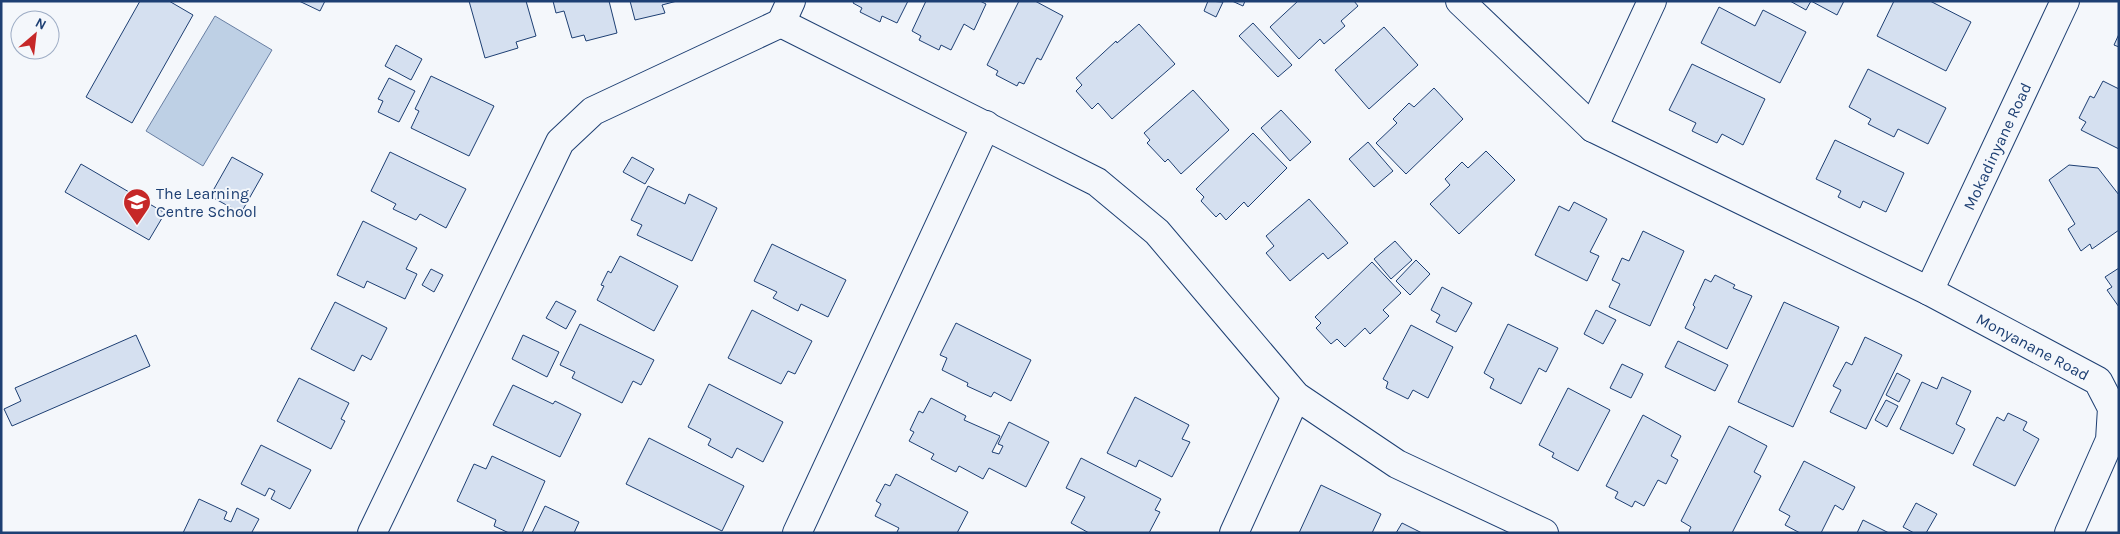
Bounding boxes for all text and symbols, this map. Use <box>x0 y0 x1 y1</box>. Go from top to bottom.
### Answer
north arrow <box>10 10 60 60</box>
text: N <box>32 14 49 34</box>
street label: Mokadinyane Road <box>1959 79 2035 213</box>
place label: The Learning Centre School <box>156 184 257 221</box>
school or university icon: The Learning Centre School <box>122 187 152 226</box>
street label: Monyanane Road <box>1973 309 2092 385</box>

